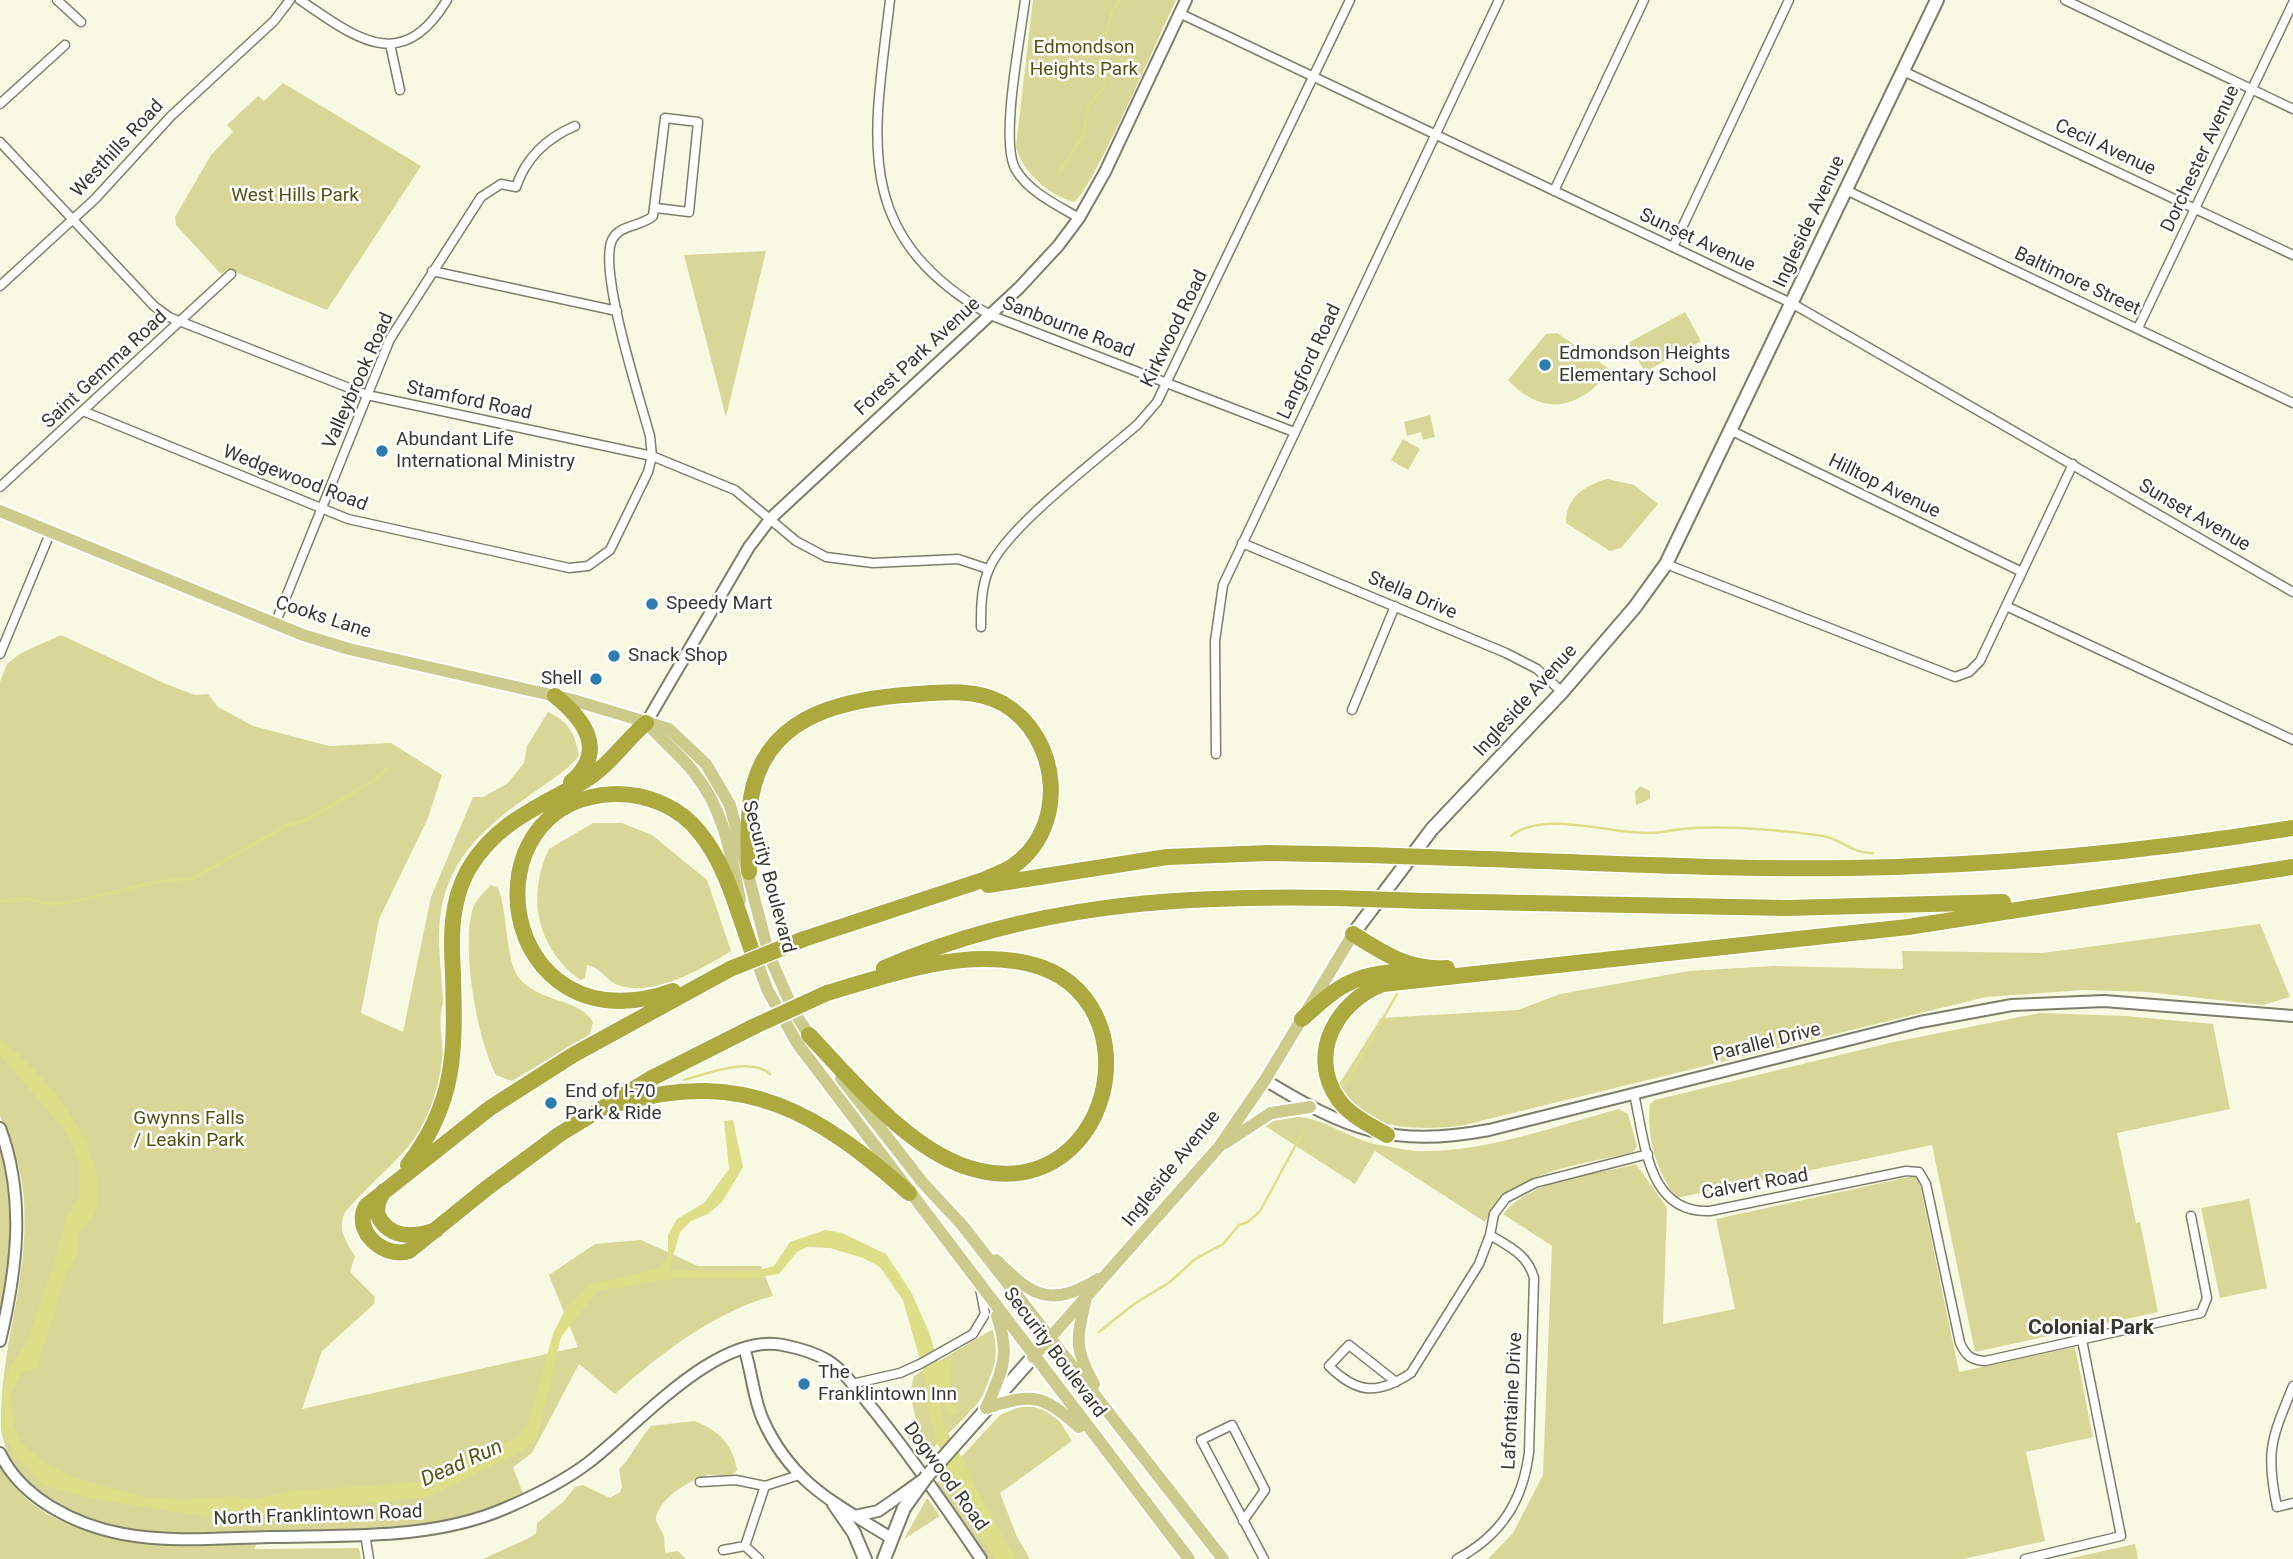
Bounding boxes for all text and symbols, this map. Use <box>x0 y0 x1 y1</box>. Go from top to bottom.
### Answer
park label: Edmondson Heights Park <box>1030 37 1138 81</box>
street label: Dorchester Avenue <box>2157 82 2245 236</box>
street label: Westhills Road <box>67 95 169 203</box>
street label: Cecil Avenue <box>2051 115 2159 181</box>
street label: Ingleside Avenue <box>1769 152 1851 292</box>
park label: West Hills Park <box>231 185 359 207</box>
street label: Sunset Avenue <box>1635 204 1759 278</box>
street label: Baltimore Street <box>2010 243 2144 321</box>
street label: Kirkwood Road <box>1137 267 1213 391</box>
street label: Sanbourne Road <box>999 292 1137 364</box>
street label: Forest Park Avenue <box>850 293 986 421</box>
street label: Langford Road <box>1273 301 1347 423</box>
street label: Saint Gemma Road <box>38 306 172 434</box>
street label: Valleybrook Road <box>319 309 399 453</box>
place label: Edmondson Heights Elementary School <box>1559 343 1730 387</box>
marker: Edmondson Heights Elementary School <box>1537 357 1553 373</box>
street label: Stamford Road <box>404 377 534 425</box>
place label: Abundant Life International Ministry <box>396 429 575 473</box>
street label: Wedgewood Road <box>219 441 371 517</box>
marker: Abundant Life International Ministry <box>374 443 390 459</box>
street label: Hilltop Avenue <box>1824 450 1944 524</box>
street label: Sunset Avenue <box>2134 475 2254 557</box>
street label: Stella Drive <box>1364 567 1460 625</box>
street label: Cooks Lane <box>272 592 374 644</box>
place label: Speedy Mart <box>666 593 773 615</box>
marker: Speedy Mart <box>644 596 660 612</box>
street label: Ingleside Avenue <box>1470 640 1582 762</box>
place label: Snack Shop <box>628 645 728 667</box>
marker: Snack Shop <box>606 648 622 664</box>
place label: Shell <box>541 668 582 690</box>
marker: Shell <box>588 671 604 687</box>
street label: Security Boulevard <box>737 798 799 956</box>
street label: Parallel Drive <box>1711 1019 1823 1067</box>
place label: End of I-70 Park & Ride <box>565 1081 662 1125</box>
marker: End of I-70 Park & Ride <box>543 1095 559 1111</box>
street label: Ingleside Avenue <box>1118 1106 1226 1232</box>
park label: Gwynns Falls / Leakin Park <box>133 1108 245 1152</box>
street label: Calvert Road <box>1700 1164 1810 1206</box>
street label: Security Boulevard <box>998 1284 1110 1422</box>
district label: Colonial Park <box>2028 1316 2154 1342</box>
street label: Lafontaine Drive <box>1498 1332 1528 1470</box>
place label: The Franklintown Inn <box>818 1362 957 1406</box>
marker: The Franklintown Inn <box>796 1376 812 1392</box>
street label: Dogwood Road <box>898 1418 992 1536</box>
water label: Dead Run <box>417 1435 507 1493</box>
street label: North Franklintown Road <box>213 1501 423 1531</box>

